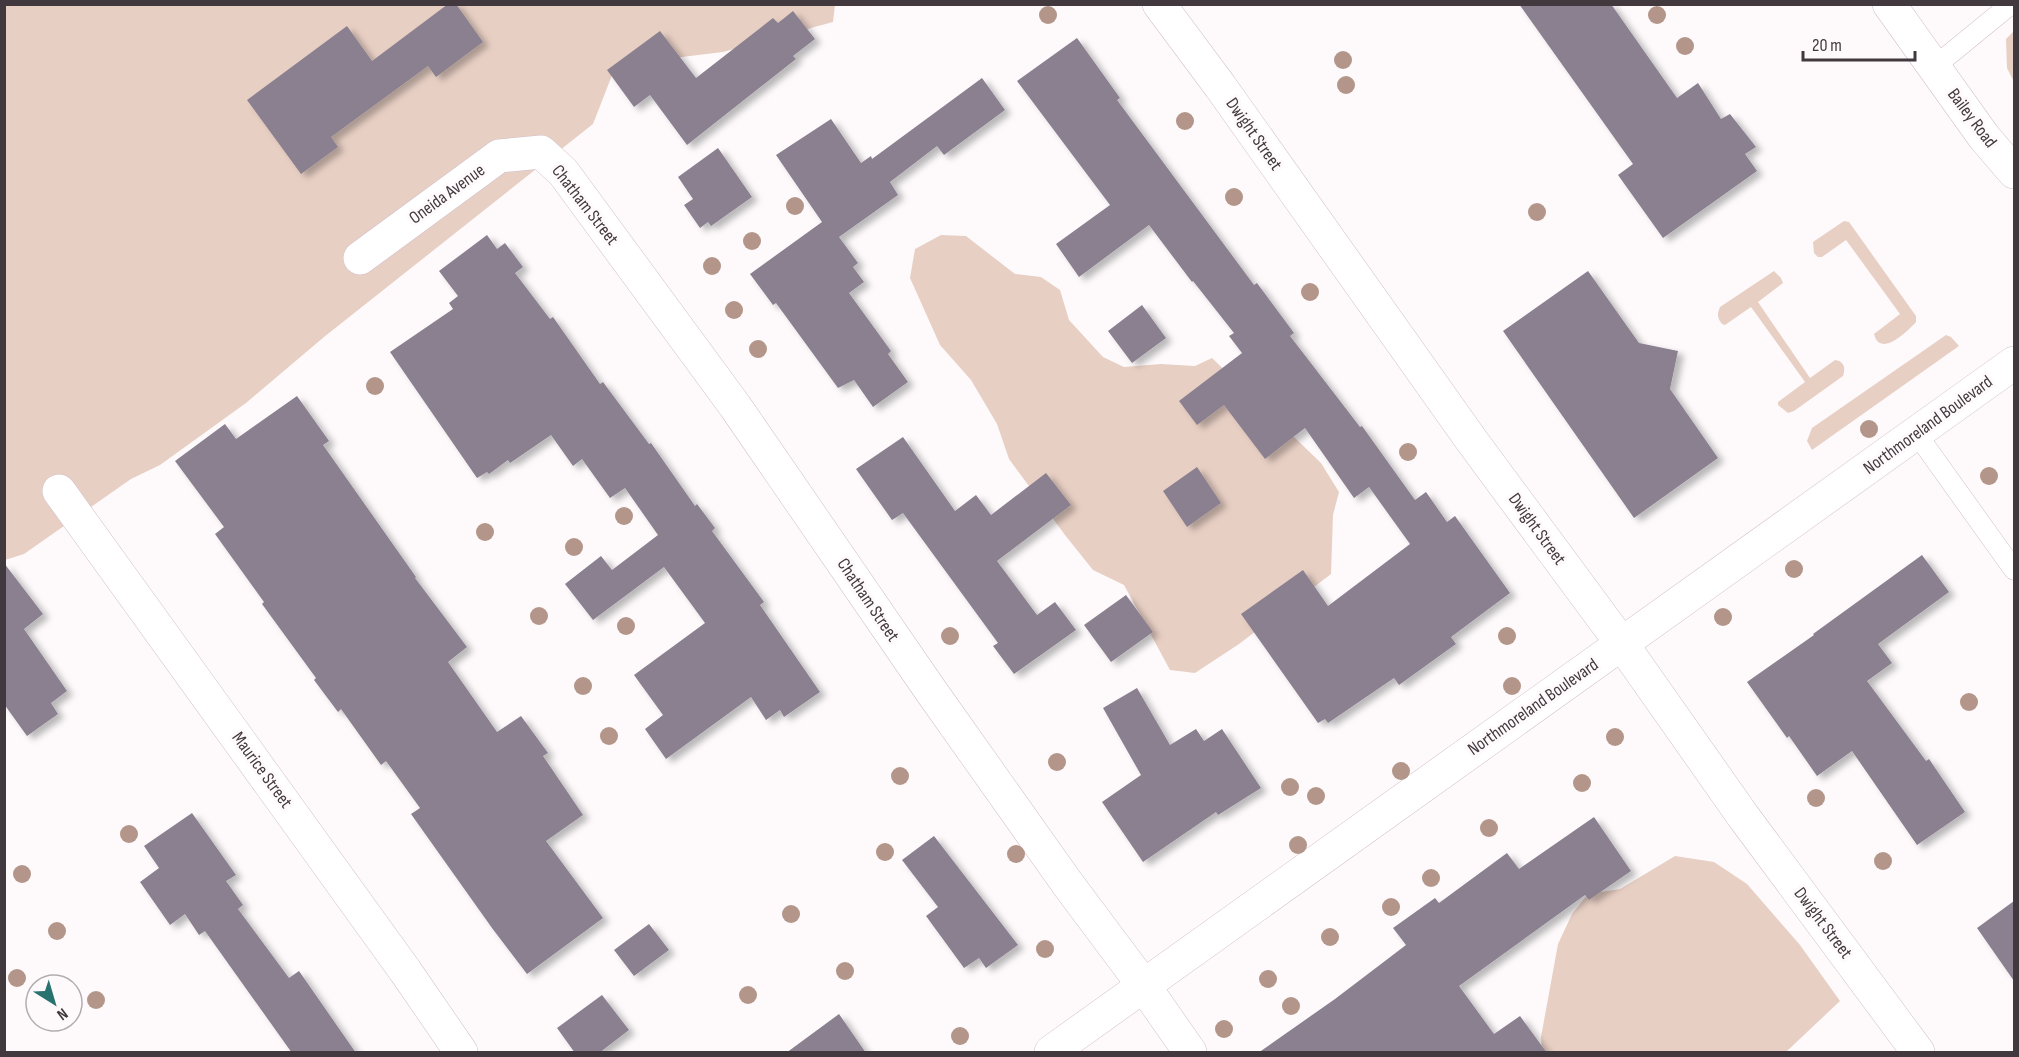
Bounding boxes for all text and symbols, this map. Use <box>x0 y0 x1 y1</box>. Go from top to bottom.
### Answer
scale bar <box>1803 24 1916 62</box>
text: 20 m <box>1812 35 1842 56</box>
street label: Bailey Road <box>1943 84 2001 152</box>
street label: Dwight Street <box>1221 94 1287 175</box>
street label: Oneida Avenue <box>405 160 489 228</box>
street label: Chatham Street <box>547 161 623 250</box>
street label: Northmoreland Boulevard <box>1859 371 1997 479</box>
street label: Dwight Street <box>1504 489 1570 569</box>
street label: Chatham Street <box>832 554 904 646</box>
street label: Northmoreland Boulevard <box>1464 654 1602 760</box>
street label: Maurice Street <box>227 728 297 813</box>
street label: Dwight Street <box>1789 883 1857 963</box>
north arrow <box>24 973 84 1033</box>
text: N <box>53 1004 71 1024</box>

